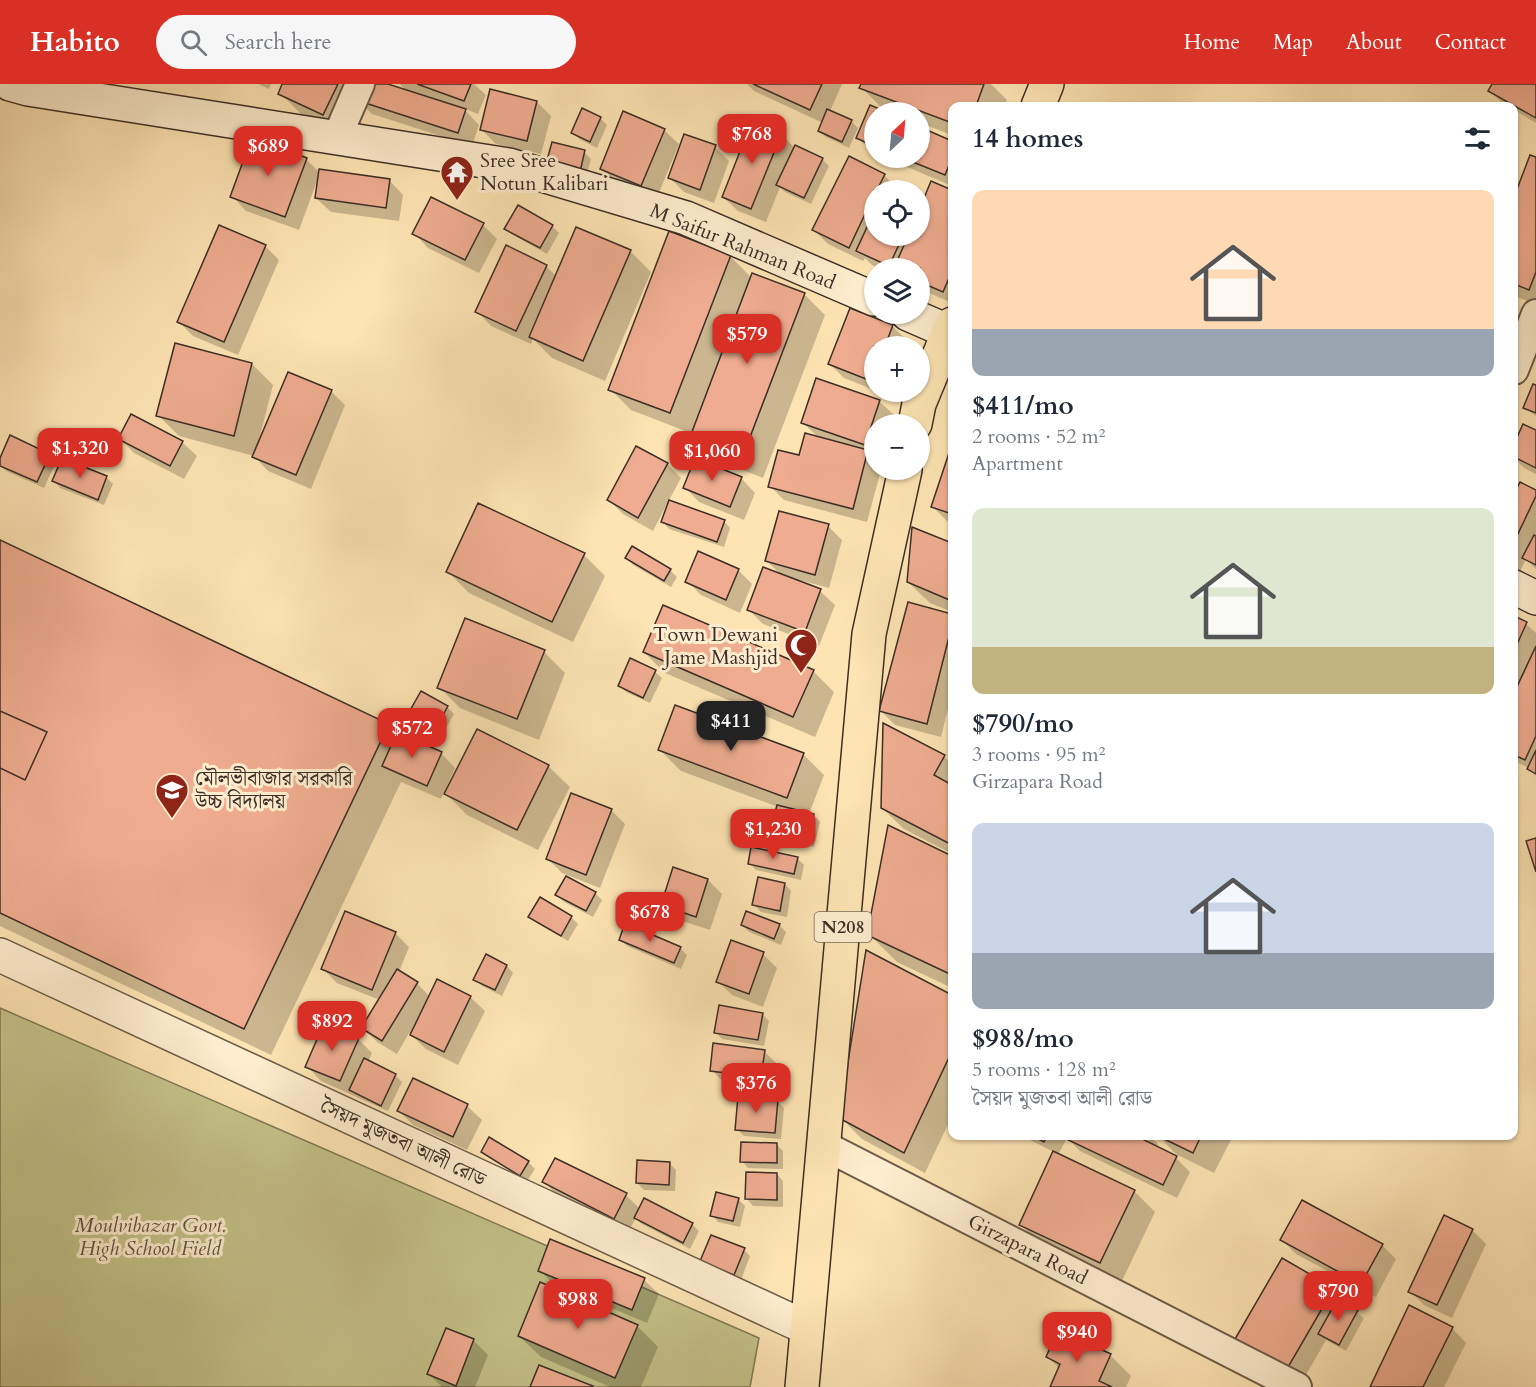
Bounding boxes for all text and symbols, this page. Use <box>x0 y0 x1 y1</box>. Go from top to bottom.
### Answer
search box <box>156 15 576 69</box>
text: Habito <box>30 23 120 61</box>
icon: search <box>177 26 210 59</box>
text: Search here <box>225 27 331 57</box>
text: Home <box>1184 28 1240 57</box>
text: Map <box>1273 28 1313 57</box>
text: About <box>1346 28 1402 57</box>
text: Contact <box>1435 28 1506 57</box>
north arrow <box>864 102 930 168</box>
map controls <box>864 102 930 480</box>
pin: $768 <box>716 114 788 165</box>
text: $768 <box>732 120 772 147</box>
text: 14 homes <box>972 121 1083 156</box>
icon: filters <box>1461 122 1494 155</box>
pin: $689 <box>232 126 304 177</box>
text: $689 <box>248 132 288 159</box>
place label: Sree Sree Notun Kalibari <box>480 147 609 197</box>
temple icon: Sree Sree Notun Kalibari <box>439 154 475 201</box>
button: locate <box>864 180 930 246</box>
street label: M Saifur Rahman Road <box>646 197 840 296</box>
icon: home <box>1179 229 1287 337</box>
button: layers <box>864 258 930 324</box>
pin: $579 <box>711 314 783 365</box>
text: $579 <box>727 320 767 347</box>
button: + <box>864 336 930 402</box>
text: $411/mo <box>972 388 1074 423</box>
button: − <box>864 414 930 480</box>
text: 2 rooms · 52 m² <box>972 423 1105 450</box>
pin: $1,320 <box>31 428 129 479</box>
pin: $1,060 <box>663 431 761 482</box>
text: $1,320 <box>51 434 109 461</box>
text: $1,060 <box>683 437 741 464</box>
text: Apartment <box>972 450 1063 477</box>
icon: home <box>1179 547 1287 655</box>
place label: Town Dewani Jame Mashjid <box>653 621 778 671</box>
mosque icon: Town Dewani Jame Mashjid <box>783 627 819 674</box>
pin: $411 <box>695 701 767 752</box>
text: $790/mo <box>972 706 1074 741</box>
text: $411 <box>711 707 751 734</box>
pin: $572 <box>376 708 448 759</box>
text: $572 <box>392 714 432 741</box>
text: 3 rooms · 95 m² <box>972 741 1105 768</box>
place label: মৌলভীবাজার সরকারি উচ্চ বিদ্যালয় <box>194 765 353 815</box>
text: Girzapara Road <box>972 768 1103 795</box>
school or university icon: মৌলভীবাজার সরকারি উচ্চ বিদ্যালয় <box>154 772 190 819</box>
pin: $1,230 <box>724 809 822 860</box>
text: $1,230 <box>744 815 802 842</box>
icon: home <box>1179 862 1287 970</box>
pin: $678 <box>614 892 686 943</box>
text: $678 <box>630 898 670 925</box>
road number: N208 <box>814 912 872 942</box>
pin: $892 <box>296 1001 368 1052</box>
text: $892 <box>312 1007 352 1034</box>
text: $988/mo <box>972 1021 1074 1056</box>
text: 5 rooms · 128 m² <box>972 1056 1116 1083</box>
pin: $376 <box>720 1063 792 1114</box>
text: $376 <box>736 1069 776 1096</box>
text: সৈয়দ মুজতবা আলী রোড <box>972 1085 1152 1112</box>
street label: সৈয়দ মুজতবা আলী রোড <box>315 1092 491 1193</box>
street label: Girzapara Road <box>963 1208 1093 1291</box>
park label: Moulvibazar Govt. High School Field <box>75 1212 225 1262</box>
pin: $790 <box>1302 1271 1374 1322</box>
text: $790 <box>1318 1277 1358 1304</box>
pin: $988 <box>542 1279 614 1330</box>
text: $988 <box>558 1285 598 1312</box>
pin: $940 <box>1041 1312 1113 1363</box>
text: $940 <box>1057 1318 1097 1345</box>

